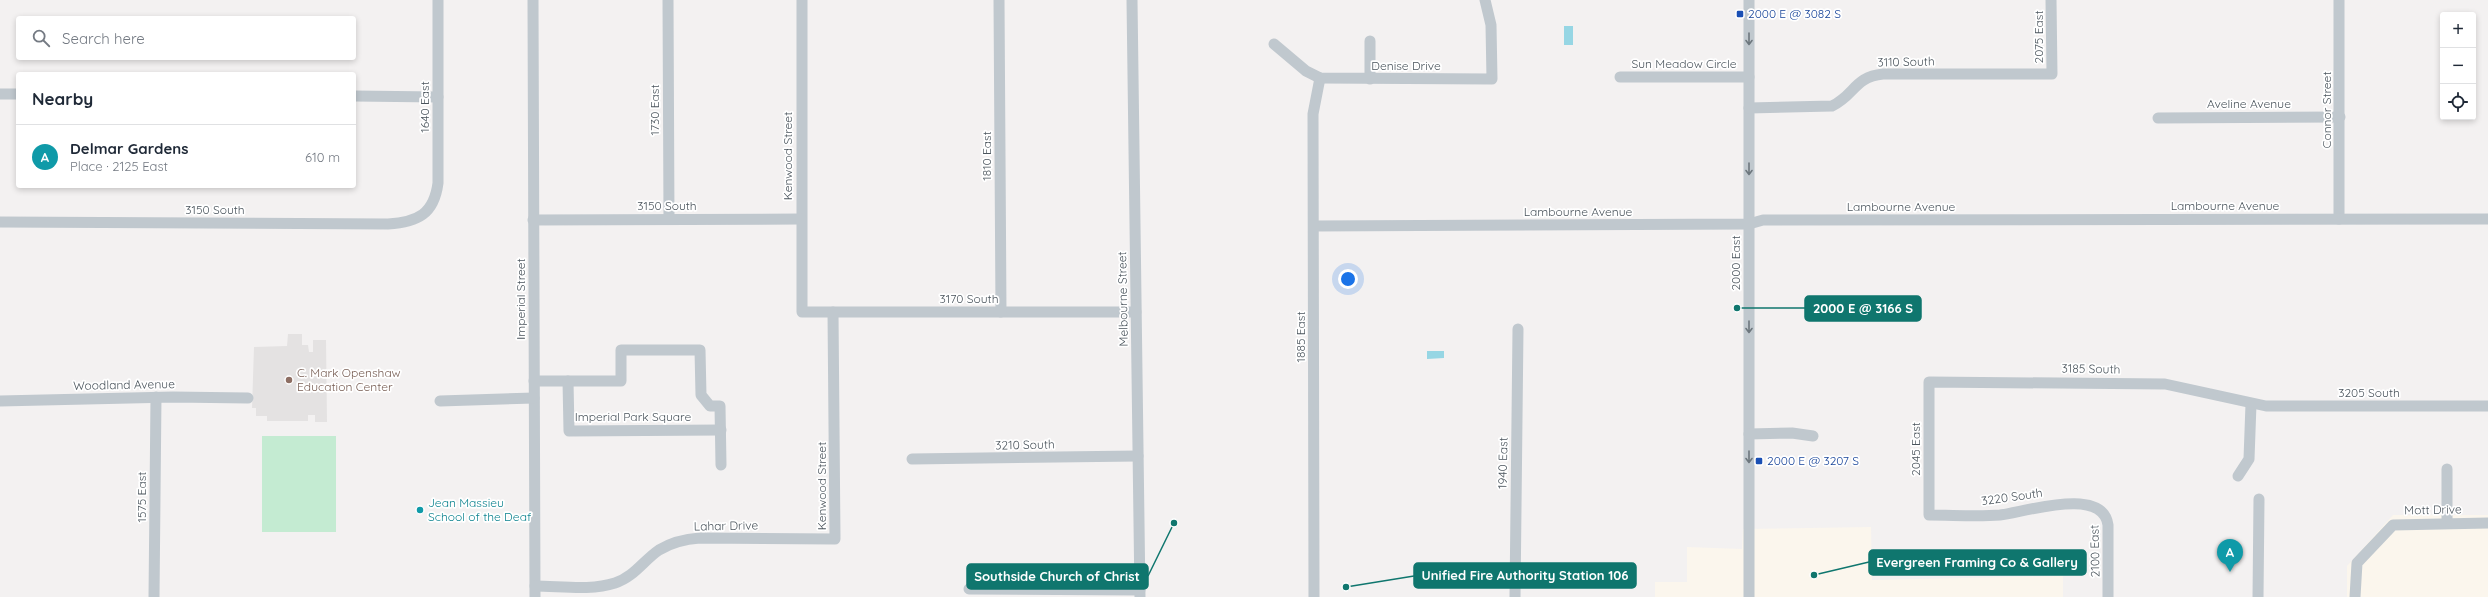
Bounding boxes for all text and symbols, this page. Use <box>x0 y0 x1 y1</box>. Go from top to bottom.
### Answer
place label: 2000 E @ 3082 S <box>1748 6 1841 21</box>
marker: 2000 E @ 3082 S <box>1735 9 1745 19</box>
street label: 2075 East <box>2031 11 2046 63</box>
map controls <box>2440 12 2476 120</box>
button: + <box>2440 12 2476 48</box>
search box <box>16 16 356 60</box>
icon: search <box>30 27 52 49</box>
text: Search here <box>62 29 145 48</box>
one-way arrow <box>1745 32 1753 45</box>
button: − <box>2440 48 2476 84</box>
street label: 3110 South <box>1877 54 1935 69</box>
street label: Sun Meadow Circle <box>1631 56 1737 71</box>
street label: Denise Drive <box>1371 58 1441 73</box>
street label: Connor Street <box>2319 72 2334 148</box>
street label: 1640 East <box>417 81 432 133</box>
street label: 1730 East <box>647 84 662 136</box>
button: locate <box>2440 84 2476 120</box>
text: Nearby <box>32 88 93 109</box>
street label: Aveline Avenue <box>2207 96 2291 111</box>
street label: Kenwood Street <box>780 112 795 200</box>
street label: 1810 East <box>979 131 994 181</box>
text: Delmar Gardens <box>70 139 188 158</box>
text: A <box>41 149 49 165</box>
text: 610 m <box>305 149 340 165</box>
text: Place · 2125 East <box>70 158 168 174</box>
one-way arrow <box>1745 162 1753 175</box>
street label: 3150 South <box>637 198 697 213</box>
street label: Lambourne Avenue <box>2171 198 2280 213</box>
street label: Lambourne Avenue <box>1847 199 1956 214</box>
street label: 3150 South <box>185 202 245 217</box>
street label: Lambourne Avenue <box>1524 204 1633 219</box>
street label: 2000 East <box>1728 235 1743 291</box>
street label: Melbourne Street <box>1114 251 1131 347</box>
street label: Imperial Street <box>513 258 528 340</box>
your location <box>1338 269 1358 289</box>
street label: 3170 South <box>939 291 999 306</box>
callout: 2000 E @ 3166 S <box>1805 296 1921 321</box>
text: 2000 E @ 3166 S <box>1813 300 1913 316</box>
street label: 1885 East <box>1293 311 1308 363</box>
one-way arrow <box>1745 320 1753 333</box>
street label: 3185 South <box>2062 360 2121 377</box>
place label: C. Mark Openshaw Education Center <box>297 365 401 394</box>
marker: C. Mark Openshaw Education Center <box>284 375 294 385</box>
street label: Woodland Avenue <box>73 376 175 393</box>
street label: 3205 South <box>2338 385 2400 400</box>
street label: Imperial Park Square <box>575 409 691 424</box>
street label: 2045 East <box>1908 422 1923 476</box>
street label: 3210 South <box>995 436 1055 453</box>
street label: 1940 East <box>1495 437 1510 489</box>
street label: Kenwood Street <box>814 442 829 530</box>
one-way arrow <box>1745 450 1753 463</box>
place label: 2000 E @ 3207 S <box>1767 453 1859 468</box>
marker: 2000 E @ 3207 S <box>1754 456 1764 466</box>
street label: 1575 East <box>134 472 149 522</box>
street label: 3220 South <box>1980 485 2044 508</box>
place label: Jean Massieu School of the Deaf <box>428 495 532 524</box>
street label: Mott Drive <box>2404 501 2462 518</box>
marker: Jean Massieu School of the Deaf <box>415 505 425 515</box>
street label: Lahar Drive <box>694 517 759 534</box>
street label: 2100 East <box>2087 525 2102 577</box>
pin: A <box>2217 539 2243 572</box>
callout: Evergreen Framing Co & Gallery <box>1869 550 2086 575</box>
text: Evergreen Framing Co & Gallery <box>1876 554 2078 570</box>
callout: Unified Fire Authority Station 106 <box>1414 563 1636 588</box>
callout: Southside Church of Christ <box>967 564 1148 589</box>
text: Unified Fire Authority Station 106 <box>1422 567 1628 583</box>
text: Southside Church of Christ <box>974 568 1140 584</box>

